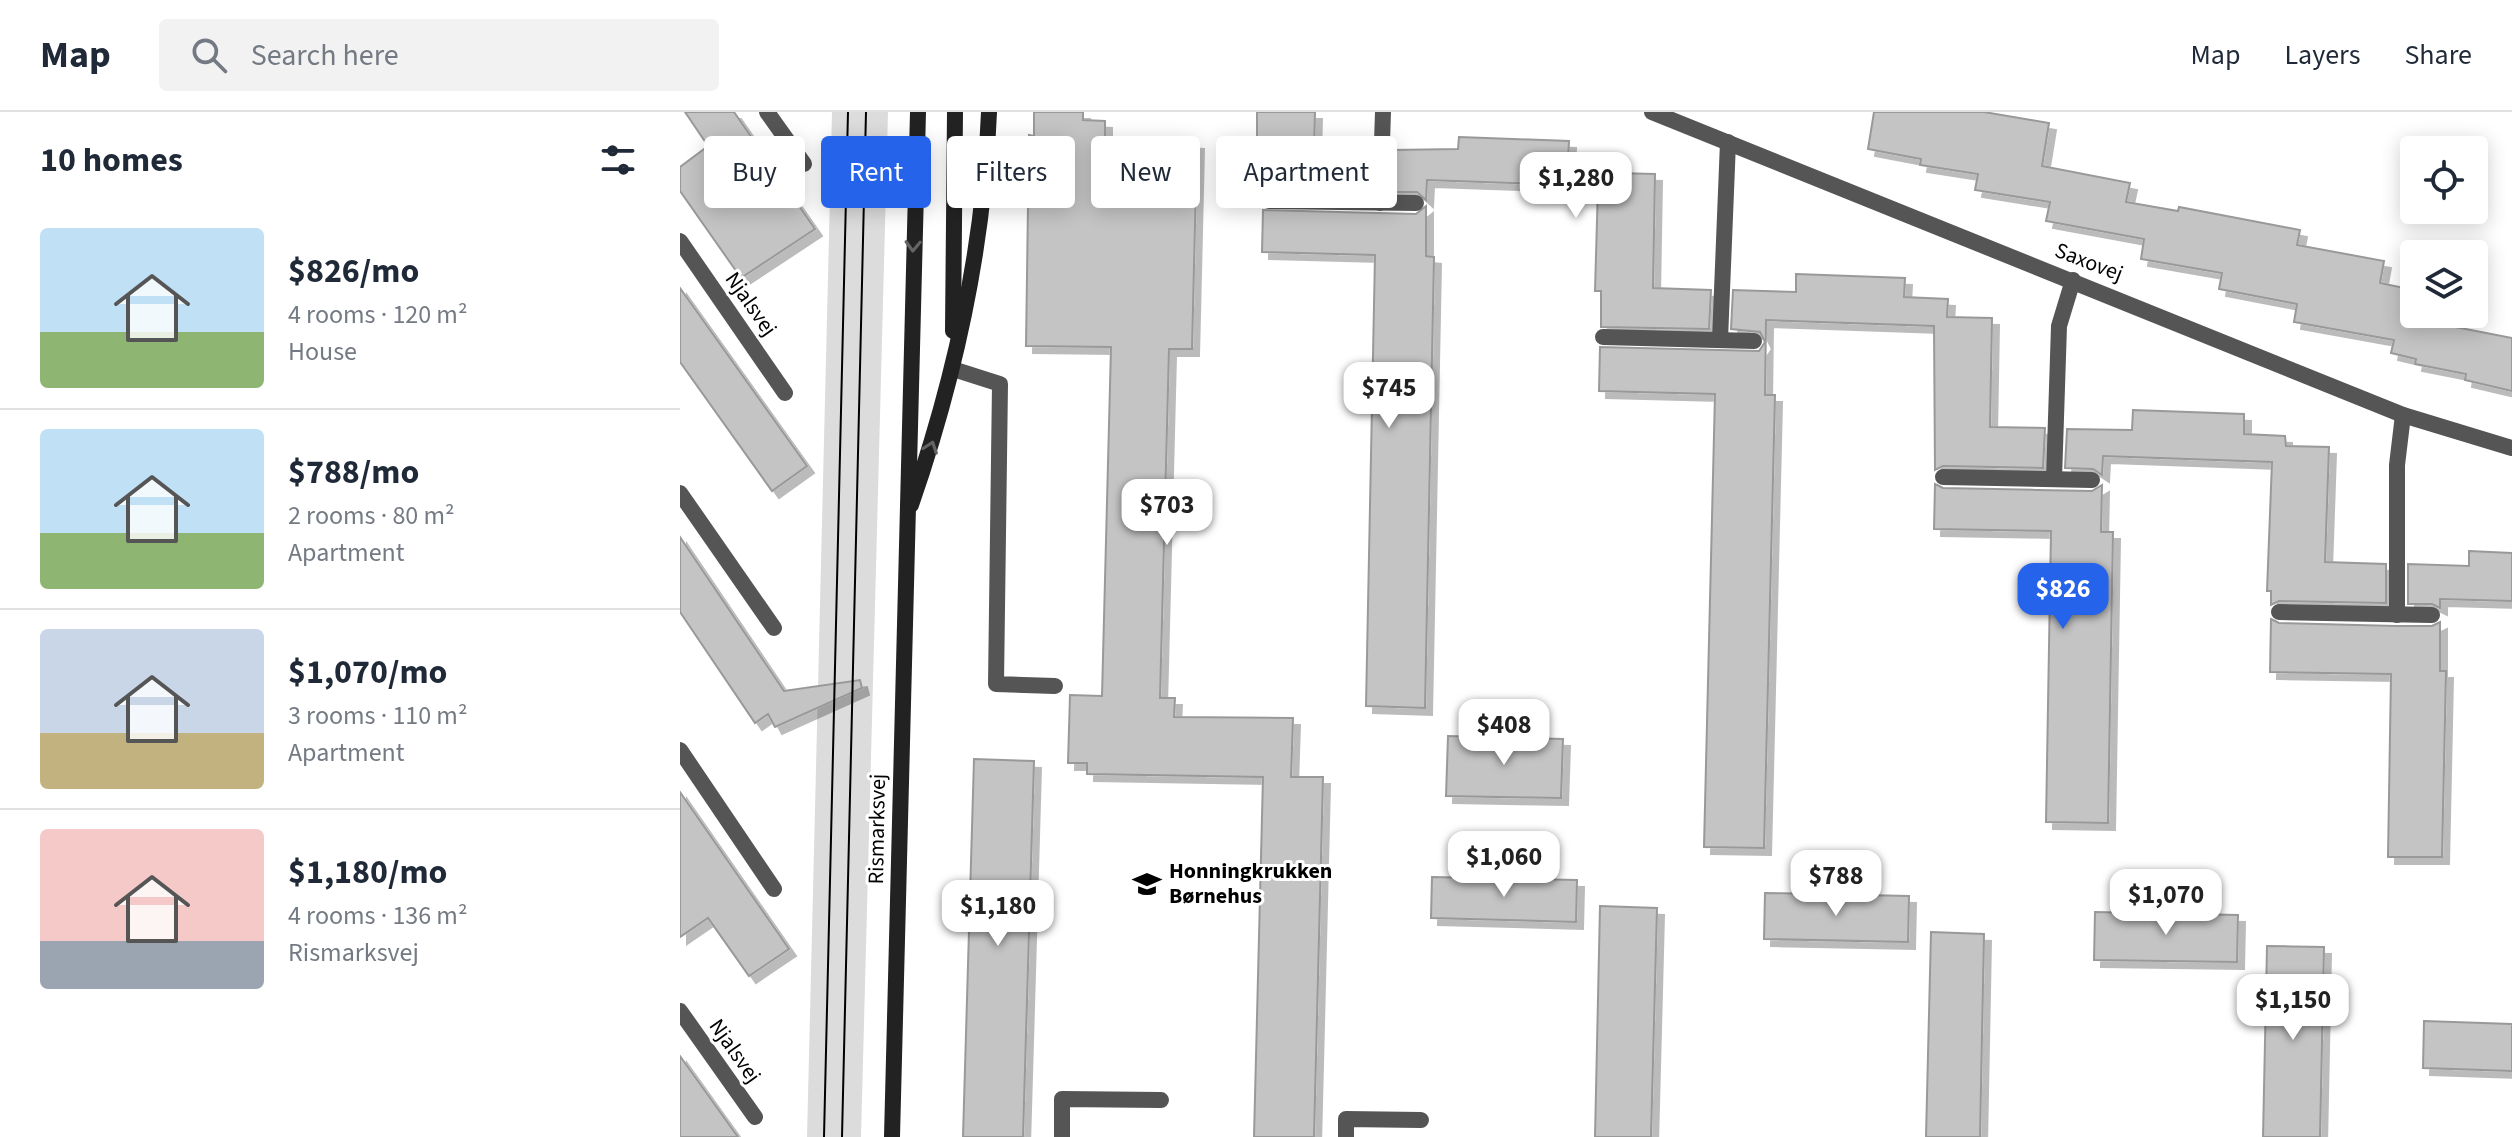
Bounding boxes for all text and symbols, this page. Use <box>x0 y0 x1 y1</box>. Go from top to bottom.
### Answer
search box <box>159 19 719 91</box>
text: Map <box>40 28 111 82</box>
icon: search <box>187 33 231 77</box>
text: Search here <box>251 34 399 77</box>
text: Map <box>2190 35 2240 75</box>
text: Layers <box>2284 35 2360 75</box>
text: Share <box>2404 35 2472 75</box>
text: 10 homes <box>40 136 183 185</box>
chip: Buy <box>704 136 805 208</box>
chip: Rent <box>821 136 931 208</box>
chip: Filters <box>947 136 1075 208</box>
chip: New <box>1091 136 1200 208</box>
chip: Apartment <box>1216 136 1397 208</box>
map controls <box>2400 136 2488 328</box>
button: locate <box>2400 136 2488 224</box>
icon: filters <box>596 138 640 182</box>
pin: $1,280 <box>1511 152 1641 220</box>
text: $1,280 <box>1538 159 1614 196</box>
street label: Saxovej <box>2050 234 2128 290</box>
one-way arrow <box>904 240 921 253</box>
button: layers <box>2400 240 2488 328</box>
text: $826/mo <box>288 247 419 296</box>
icon: home <box>104 260 200 356</box>
street label: Njalsvej <box>717 265 785 343</box>
text: 4 rooms · 120 m² <box>288 296 467 333</box>
text: House <box>288 333 357 370</box>
pin: $745 <box>1342 362 1436 430</box>
text: $745 <box>1362 369 1416 406</box>
one-way arrow <box>921 441 937 455</box>
text: $788/mo <box>288 448 419 497</box>
icon: home <box>104 461 200 557</box>
pin: $703 <box>1120 479 1214 547</box>
text: $703 <box>1140 486 1194 523</box>
text: 2 rooms · 80 m² <box>288 497 455 534</box>
text: Apartment <box>288 534 405 571</box>
pin: $826 <box>2016 563 2110 631</box>
text: $826 <box>2036 570 2090 607</box>
text: $1,070/mo <box>288 648 448 697</box>
icon: home <box>104 661 200 757</box>
text: 3 rooms · 110 m² <box>288 697 467 734</box>
pin: $408 <box>1457 699 1551 767</box>
text: $408 <box>1477 706 1531 743</box>
text: Apartment <box>288 734 405 771</box>
street label: Rismarksvej <box>860 773 894 885</box>
pin: $1,060 <box>1439 831 1569 899</box>
text: $1,060 <box>1466 838 1542 875</box>
text: $1,180/mo <box>288 848 448 897</box>
pin: $788 <box>1789 850 1883 918</box>
place label: Honningkrukken Børnehus <box>1169 855 1332 912</box>
text: $788 <box>1809 857 1863 894</box>
icon: home <box>104 861 200 957</box>
school or university icon: Honningkrukken Børnehus <box>1132 869 1162 899</box>
pin: $1,070 <box>2101 869 2231 937</box>
text: $1,070 <box>2128 876 2204 913</box>
pin: $1,180 <box>933 880 1063 948</box>
text: $1,180 <box>960 887 1036 924</box>
text: 4 rooms · 136 m² <box>288 897 467 934</box>
text: Rismarksvej <box>288 934 419 971</box>
pin: $1,150 <box>2228 974 2358 1042</box>
text: $1,150 <box>2255 981 2331 1018</box>
street label: Njalsvej <box>701 1012 769 1090</box>

